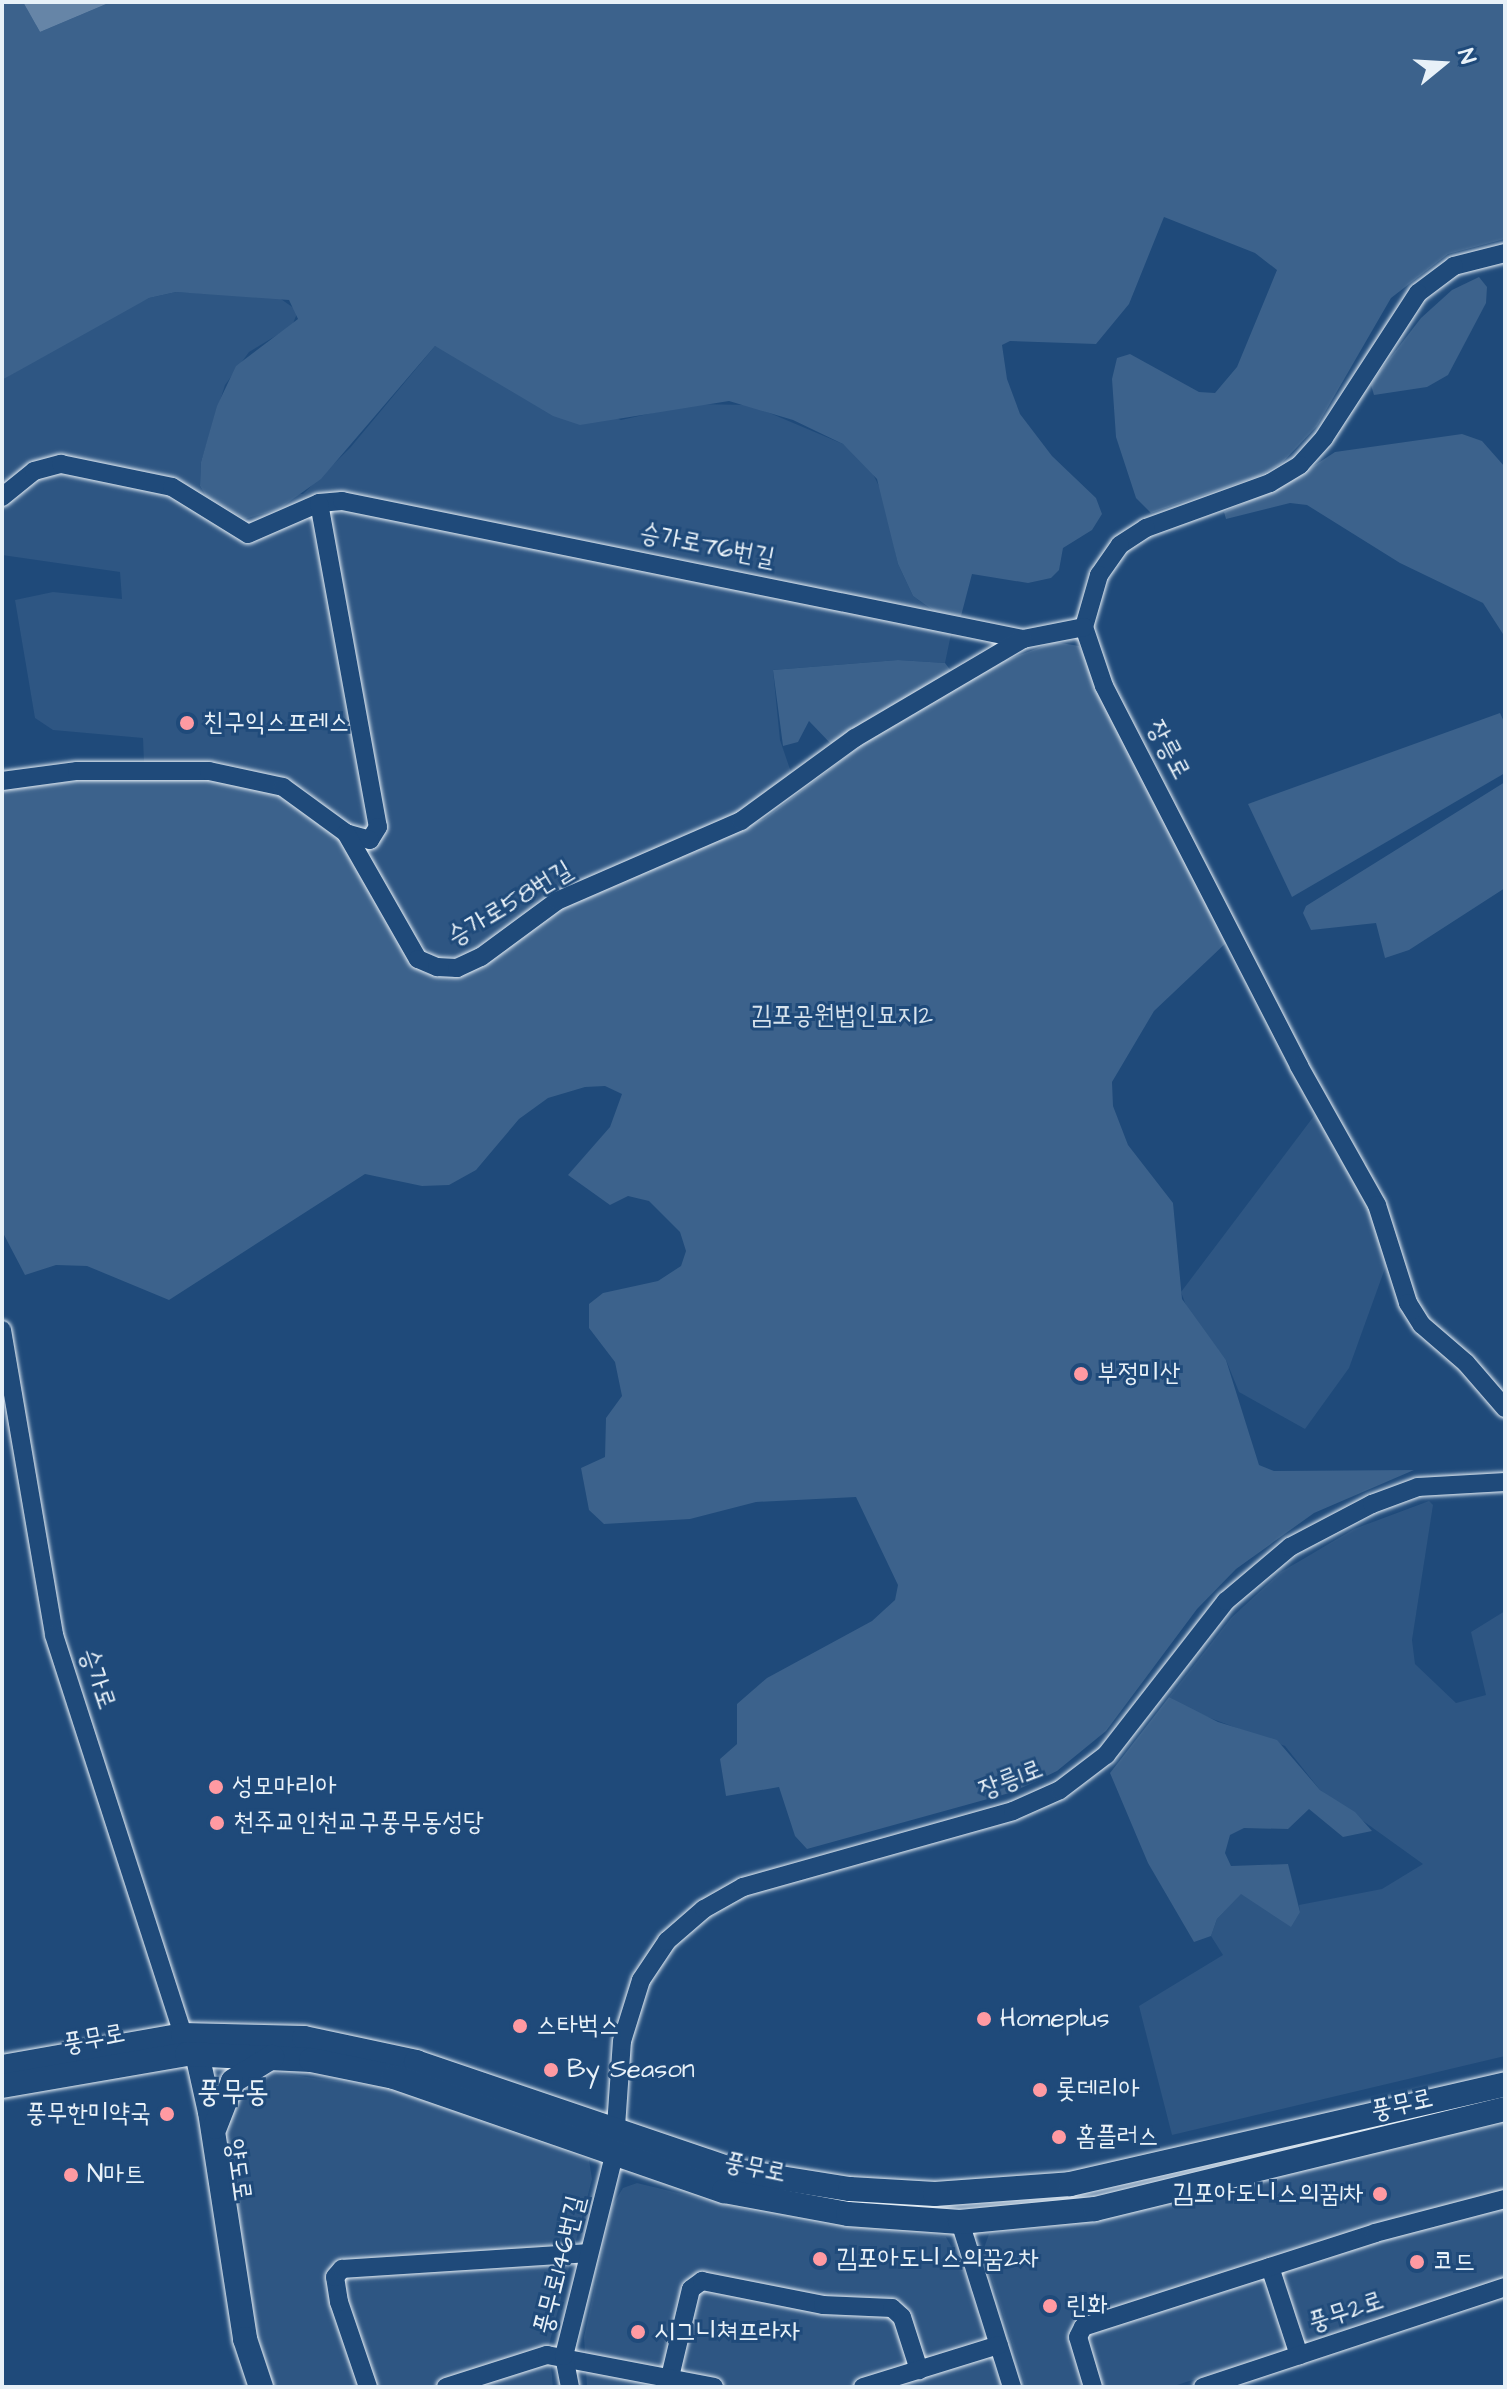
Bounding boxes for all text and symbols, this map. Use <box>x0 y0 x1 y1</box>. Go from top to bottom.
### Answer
north arrow <box>1403 24 1483 104</box>
text: N <box>1449 45 1483 68</box>
street label: 승가로76번길 <box>637 518 777 574</box>
place label: 친구익스프레스 <box>203 707 349 739</box>
marker: 친구익스프레스 <box>178 714 196 732</box>
street label: 장릉로 <box>1139 715 1197 785</box>
street label: 승가로58번길 <box>442 855 578 953</box>
park label: 김포공원법인묘지2 <box>751 1000 933 1032</box>
place label: 부정미산 <box>1097 1358 1181 1390</box>
marker: 부정미산 <box>1072 1365 1090 1383</box>
street label: 승가로 <box>72 1644 122 1714</box>
street label: 장릉1로 <box>975 1754 1047 1806</box>
place label: 성모마리아 <box>232 1771 337 1803</box>
marker: 성모마리아 <box>207 1778 225 1796</box>
place label: 천주교인천교구풍무동성당 <box>233 1807 484 1839</box>
marker: 천주교인천교구풍무동성당 <box>208 1814 226 1832</box>
place label: Homeplus <box>1000 2003 1109 2035</box>
place label: 스타벅스 <box>536 2010 620 2042</box>
marker: Homeplus <box>975 2010 993 2028</box>
marker: 스타벅스 <box>511 2017 529 2035</box>
street label: 풍무로 <box>60 2018 128 2060</box>
place label: By Season <box>567 2054 695 2086</box>
marker: By Season <box>542 2061 560 2079</box>
district label: 풍무동 <box>197 2074 269 2110</box>
place label: 롯데리아 <box>1056 2074 1140 2106</box>
marker: 롯데리아 <box>1031 2081 1049 2099</box>
street label: 풍무로 <box>1368 2083 1436 2127</box>
place label: 풍무한미약국 <box>25 2098 151 2130</box>
marker: 풍무한미약국 <box>158 2105 176 2123</box>
place label: 홈플러스 <box>1075 2121 1159 2153</box>
marker: 홈플러스 <box>1050 2128 1068 2146</box>
street label: 양도로 <box>218 2137 258 2203</box>
street label: 풍무로 <box>721 2146 789 2190</box>
place label: N마트 <box>87 2159 145 2191</box>
marker: N마트 <box>62 2166 80 2184</box>
place label: 김포아도니스의꿈1차 <box>1172 2178 1364 2210</box>
marker: 김포아도니스의꿈1차 <box>1371 2185 1389 2203</box>
street label: 풍무로146번길 <box>528 2192 592 2338</box>
place label: 김포아도니스의꿈2차 <box>836 2243 1039 2275</box>
place label: 코드 <box>1433 2246 1475 2278</box>
marker: 김포아도니스의꿈2차 <box>811 2250 829 2268</box>
marker: 코드 <box>1408 2253 1426 2271</box>
street label: 풍무2로 <box>1304 2285 1388 2339</box>
place label: 린화 <box>1066 2290 1108 2322</box>
marker: 린화 <box>1041 2297 1059 2315</box>
place label: 시그니쳐프라자 <box>654 2316 800 2348</box>
marker: 시그니쳐프라자 <box>629 2323 647 2341</box>

